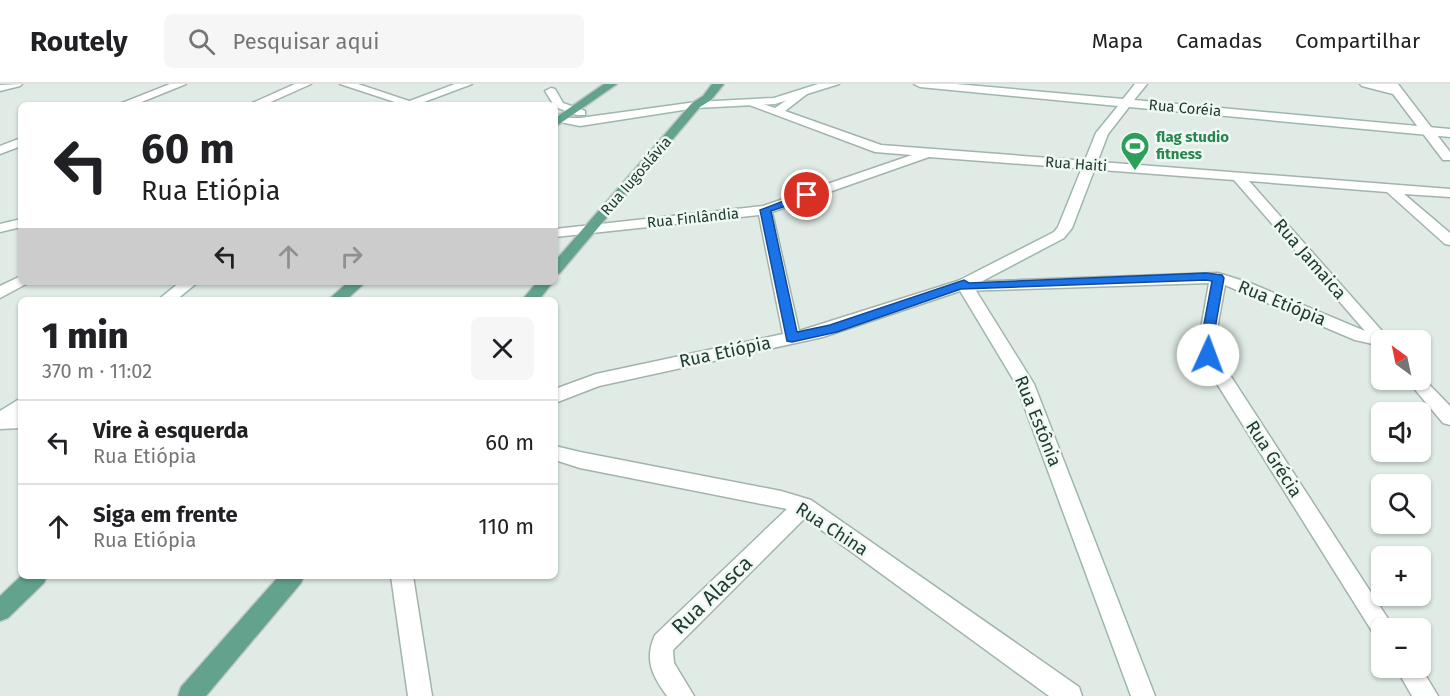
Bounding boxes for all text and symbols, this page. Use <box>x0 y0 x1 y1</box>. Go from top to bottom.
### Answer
search box <box>164 14 584 68</box>
text: Routely <box>30 25 128 58</box>
icon: search <box>185 25 218 58</box>
text: Pesquisar aqui <box>233 28 380 55</box>
text: Mapa <box>1092 28 1143 54</box>
text: Camadas <box>1176 28 1262 54</box>
text: Compartilhar <box>1295 28 1420 54</box>
street label: Rua Coréia <box>1148 96 1222 120</box>
text: 60 m <box>141 124 235 174</box>
icon: left <box>42 126 120 204</box>
place label: flag studio fitness <box>1156 128 1229 163</box>
sports icon: flag studio fitness <box>1119 130 1151 172</box>
street label: Rua Iugoslávia <box>597 133 675 219</box>
street label: Rua Haiti <box>1044 153 1108 175</box>
pin <box>781 169 832 220</box>
text: Rua Etiópia <box>141 175 280 207</box>
icon: arrive <box>790 178 823 211</box>
street label: Rua Finlândia <box>646 204 740 232</box>
street label: Rua Jamaica <box>1269 214 1351 304</box>
icon: left <box>209 240 242 273</box>
icon: ahead <box>272 240 305 273</box>
icon: right <box>335 240 368 273</box>
street label: Rua Etiópia <box>1235 275 1329 331</box>
text: 1 min <box>42 314 128 358</box>
button: close <box>471 317 534 380</box>
position arrow <box>1176 323 1240 387</box>
north arrow <box>1371 330 1431 390</box>
map controls <box>1371 330 1431 678</box>
street label: Rua Etiópia <box>677 332 773 372</box>
text: 370 m · 11:02 <box>42 359 152 383</box>
street label: Rua Estônia <box>1010 372 1066 470</box>
button: sound <box>1371 402 1431 462</box>
text: Vire à esquerda <box>93 417 249 444</box>
street label: Rua Grécia <box>1241 417 1307 501</box>
icon: left <box>42 426 75 459</box>
text: 60 m <box>485 429 534 456</box>
text: Rua Etiópia <box>93 444 196 468</box>
button: search <box>1371 474 1431 534</box>
street label: Rua China <box>792 497 872 561</box>
text: Siga em frente <box>93 501 238 528</box>
icon: ahead <box>42 510 75 543</box>
text: 110 m <box>478 513 534 540</box>
text: Rua Etiópia <box>93 528 196 552</box>
button: + <box>1371 546 1431 606</box>
street label: Rua Alasca <box>666 550 758 640</box>
button: − <box>1371 618 1431 678</box>

